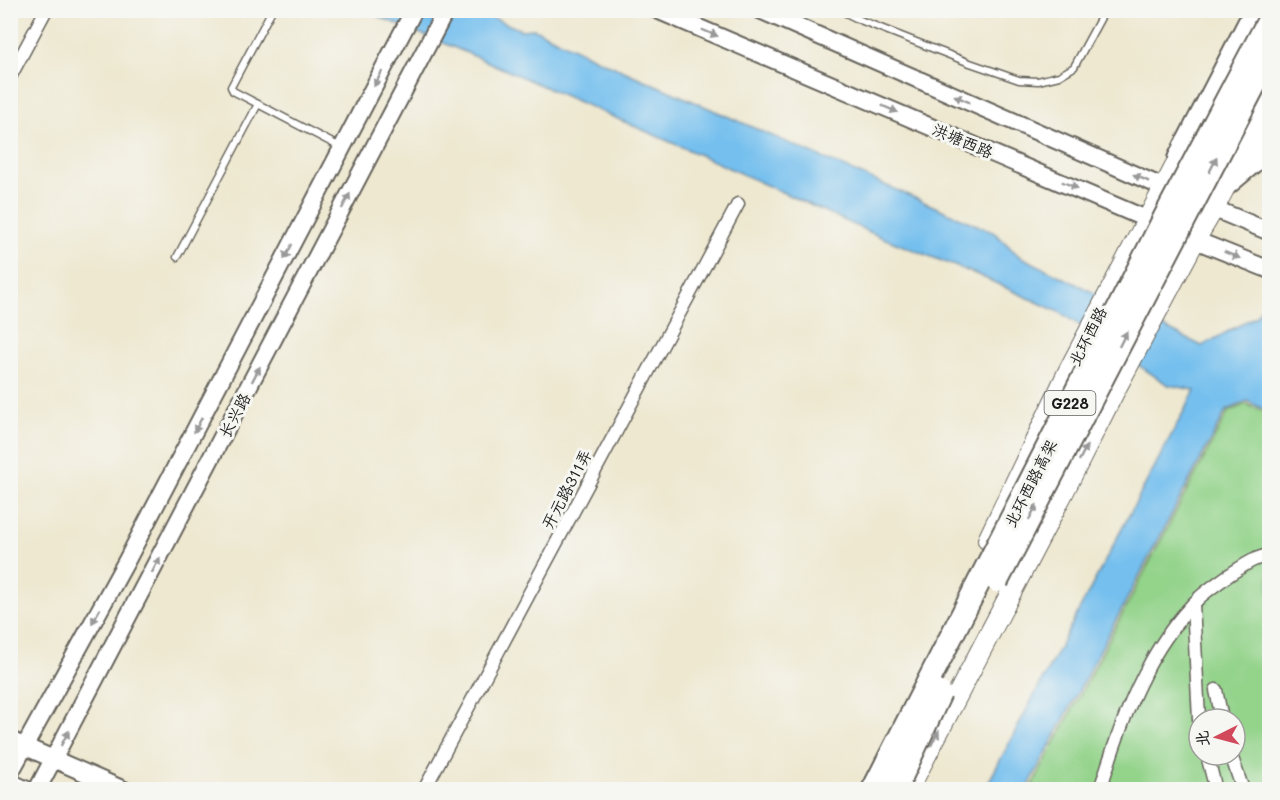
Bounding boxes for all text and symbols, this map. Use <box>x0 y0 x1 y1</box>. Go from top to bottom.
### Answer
one-way arrow <box>702 28 720 38</box>
one-way arrow <box>374 70 384 88</box>
one-way arrow <box>953 94 971 103</box>
one-way arrow <box>881 105 899 114</box>
street label: 洪塘西路 <box>929 118 997 162</box>
one-way arrow <box>1208 157 1217 174</box>
one-way arrow <box>1132 173 1149 182</box>
one-way arrow <box>1061 180 1079 190</box>
one-way arrow <box>341 192 351 209</box>
one-way arrow <box>283 244 293 261</box>
one-way arrow <box>1223 251 1241 260</box>
street label: 北环西路 <box>1063 303 1111 369</box>
one-way arrow <box>1118 330 1128 347</box>
one-way arrow <box>251 365 261 382</box>
street label: 长兴路 <box>213 389 255 441</box>
road number: G228 <box>1044 391 1096 415</box>
one-way arrow <box>193 416 203 433</box>
street label: 北环西路高架 <box>999 435 1061 531</box>
one-way arrow <box>1079 444 1088 461</box>
street label: 开元路311弄 <box>536 445 596 533</box>
one-way arrow <box>1028 503 1038 520</box>
one-way arrow <box>150 556 160 574</box>
one-way arrow <box>91 607 101 624</box>
north arrow <box>1187 707 1247 767</box>
one-way arrow <box>60 729 70 746</box>
one-way arrow <box>930 729 940 746</box>
text: 北 <box>1190 730 1213 748</box>

